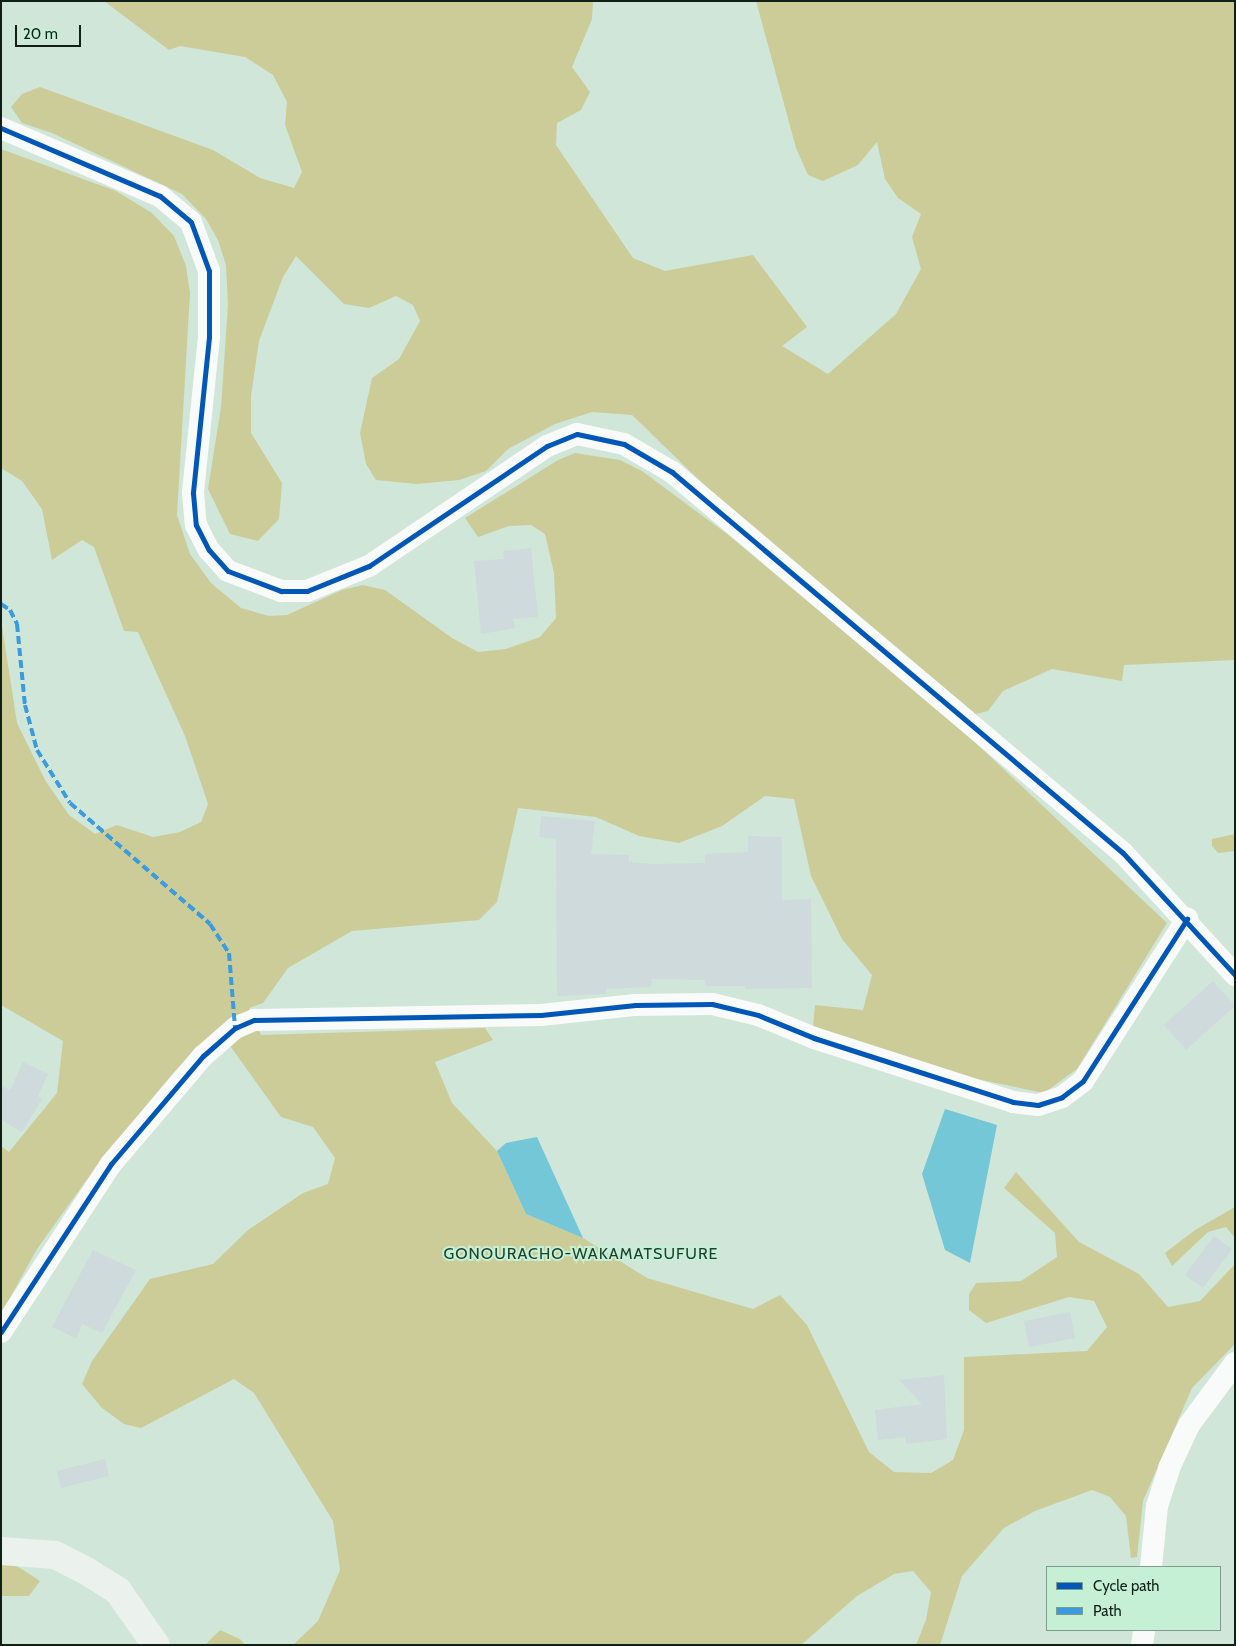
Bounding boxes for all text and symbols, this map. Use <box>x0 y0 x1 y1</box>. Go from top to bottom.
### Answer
scale bar <box>18 15 84 47</box>
text: 20 m <box>23 25 58 43</box>
district label: GONOURACHO-WAKAMATSUFURE <box>441 1244 721 1264</box>
legend <box>1046 1566 1221 1631</box>
text: Cycle path <box>1093 1577 1159 1595</box>
text: Path <box>1093 1602 1122 1620</box>

